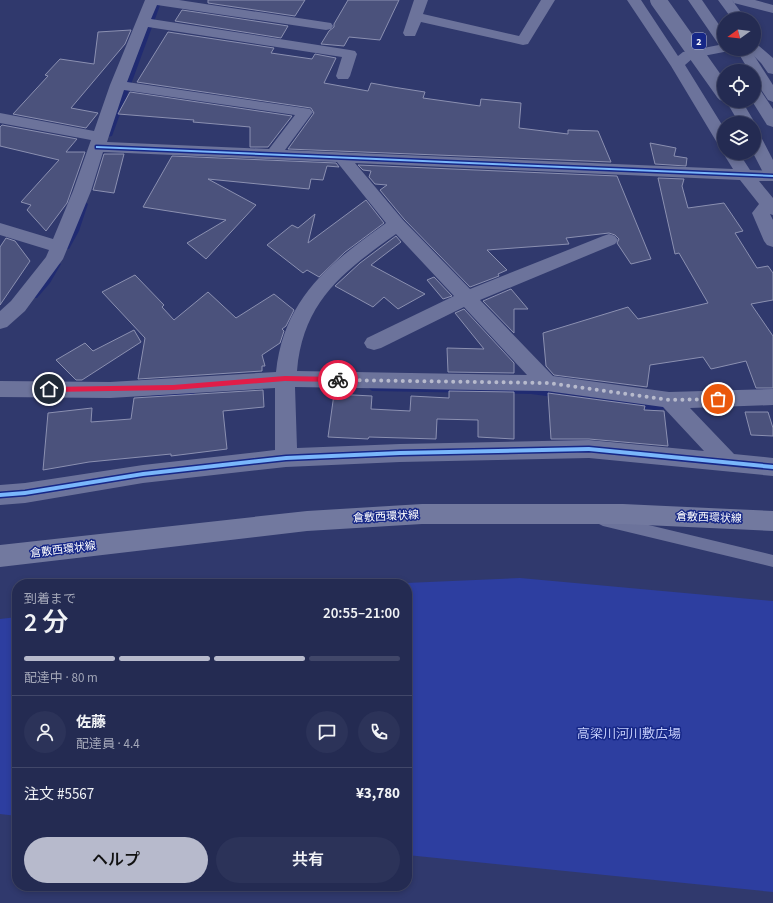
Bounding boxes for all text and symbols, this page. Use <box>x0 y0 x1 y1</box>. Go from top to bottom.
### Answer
north arrow <box>717 12 761 56</box>
map controls <box>717 12 761 160</box>
road number: 2 <box>692 33 706 49</box>
button: locate <box>717 64 761 108</box>
button: layers <box>717 116 761 160</box>
courier <box>318 360 358 400</box>
icon: bike <box>327 369 349 391</box>
pin <box>32 372 66 406</box>
icon: home <box>38 378 60 400</box>
pin <box>701 382 735 416</box>
icon: bag <box>707 388 729 410</box>
street label: 倉敷西環状線 <box>353 507 419 526</box>
street label: 倉敷西環状線 <box>676 509 742 526</box>
street label: 倉敷西環状線 <box>29 538 97 561</box>
text: 到着まで <box>24 590 76 608</box>
text: 20:55–21:00 <box>323 603 400 624</box>
text: 2 分 <box>24 604 69 641</box>
text: 配達中 · 80 m <box>24 669 98 687</box>
button: person <box>24 711 66 753</box>
button: chat <box>306 711 348 753</box>
button: phone <box>358 711 400 753</box>
text: 佐藤 <box>76 712 106 733</box>
park label: 高梁川河川敷広場 <box>577 725 681 743</box>
text: 配達員 · 4.4 <box>76 735 140 753</box>
text: ¥3,780 <box>356 783 400 804</box>
text: 注文 #5567 <box>24 784 94 805</box>
button: ヘルプ <box>24 837 208 883</box>
button: 共有 <box>216 837 400 883</box>

